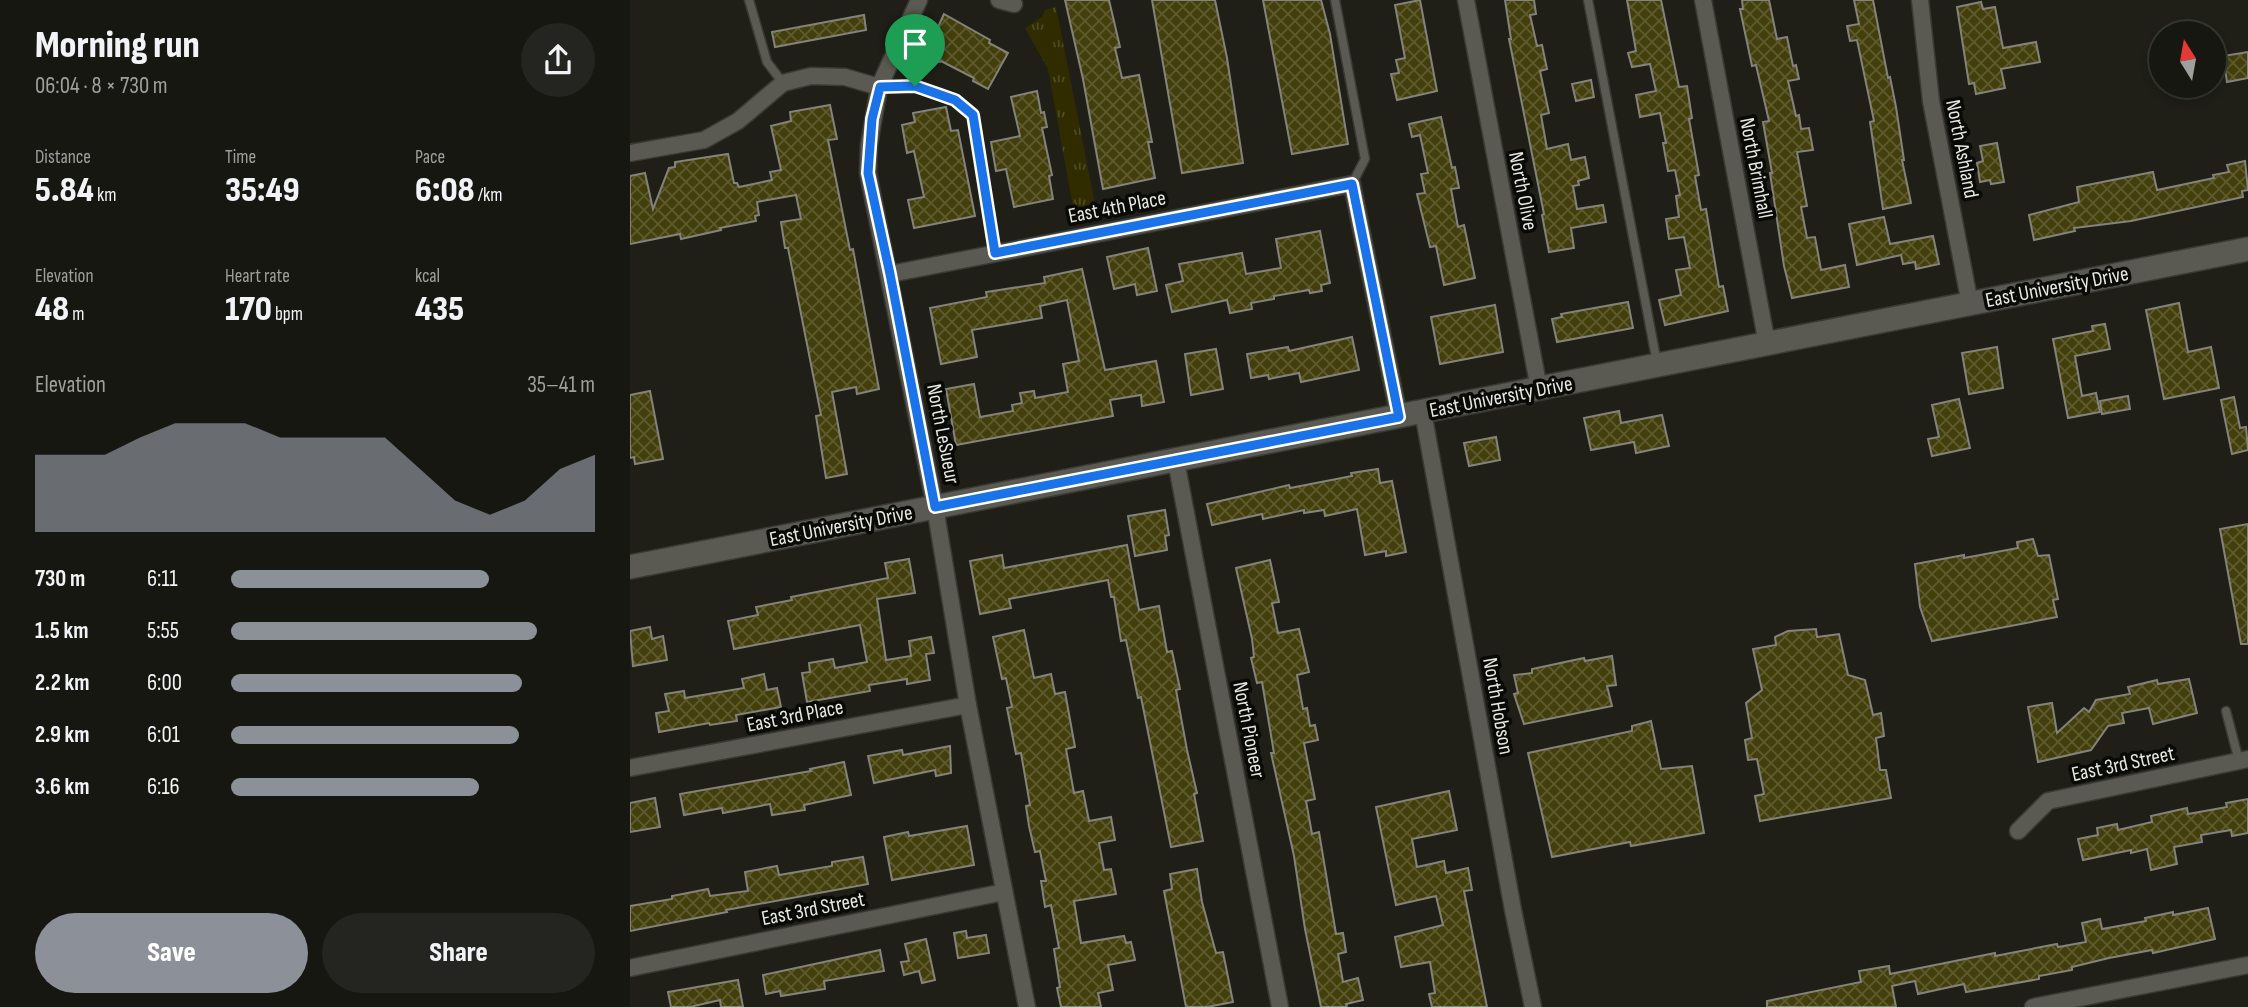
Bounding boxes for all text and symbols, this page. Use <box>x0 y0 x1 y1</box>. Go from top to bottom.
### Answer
pin <box>885 14 945 86</box>
north arrow <box>2149 21 2226 98</box>
map controls <box>2149 21 2226 98</box>
text: Morning run <box>35 23 200 68</box>
button: share <box>521 23 595 97</box>
icon: arrive <box>896 25 934 63</box>
text: 06:04 · 8 × 730 m <box>35 72 168 100</box>
street label: North Ashland <box>1940 98 1984 200</box>
street label: North Brimhall <box>1734 116 1778 220</box>
text: Distance <box>35 146 91 169</box>
text: Time <box>225 146 256 169</box>
text: Pace <box>415 146 445 169</box>
street label: North Olive <box>1503 150 1543 232</box>
text: 5.84 <box>35 169 94 212</box>
text: 35:49 <box>225 169 300 212</box>
text: 6:08 <box>415 169 475 212</box>
text: km <box>94 184 116 207</box>
text: /km <box>475 184 502 207</box>
street label: East 4th Place <box>1066 185 1168 229</box>
street label: East University Drive <box>1983 261 2131 313</box>
text: Elevation <box>35 265 94 288</box>
text: Heart rate <box>225 265 290 288</box>
text: kcal <box>415 265 440 288</box>
text: 48 <box>35 288 69 331</box>
text: 170 <box>225 288 272 331</box>
text: 435 <box>415 288 464 331</box>
text: m <box>69 303 84 326</box>
text: bpm <box>272 303 303 326</box>
text: Elevation <box>35 371 106 399</box>
text: 35–41 m <box>527 371 595 399</box>
street label: East University Drive <box>1427 371 1575 423</box>
street label: North LeSueur <box>921 382 965 486</box>
street label: East University Drive <box>767 500 915 552</box>
text: 730 m <box>35 565 85 593</box>
text: 6:11 <box>147 565 178 593</box>
text: 1.5 km <box>35 617 88 645</box>
text: 5:55 <box>147 617 179 645</box>
street label: North Hobson <box>1477 656 1519 756</box>
text: 2.2 km <box>35 669 89 697</box>
text: 6:00 <box>147 669 182 697</box>
street label: North Pioneer <box>1227 680 1271 780</box>
street label: East 3rd Place <box>745 694 845 738</box>
text: 2.9 km <box>35 721 89 749</box>
text: 6:01 <box>147 721 180 749</box>
street label: East 3rd Street <box>2069 741 2177 787</box>
text: 3.6 km <box>35 773 89 801</box>
text: 6:16 <box>147 773 180 801</box>
street label: East 3rd Street <box>759 887 867 931</box>
button: Save <box>35 913 308 993</box>
button: Share <box>322 913 595 993</box>

